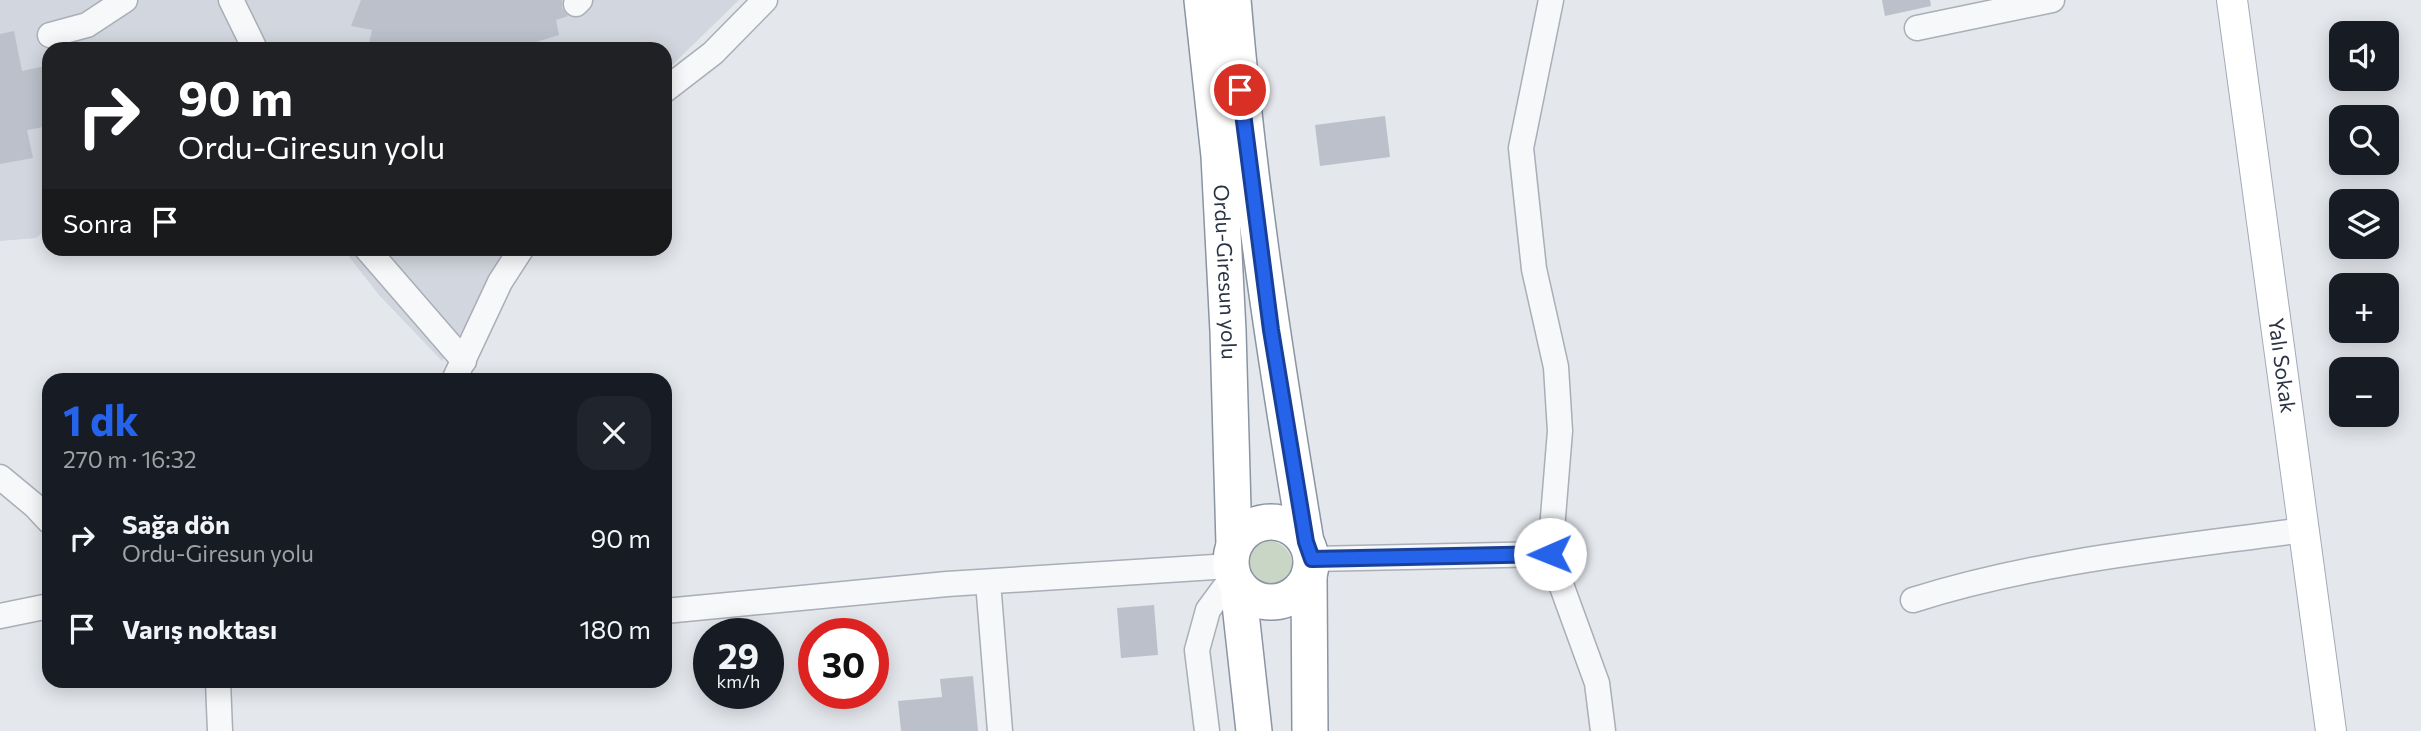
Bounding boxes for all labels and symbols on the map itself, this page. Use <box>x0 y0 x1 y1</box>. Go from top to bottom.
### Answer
pin <box>1210 60 1270 120</box>
street label: Ordu-Giresun yolu <box>1209 184 1243 360</box>
street label: Yalı Sokak <box>2264 316 2302 415</box>
position arrow <box>1513 517 1587 591</box>
speed limit sign: 30 <box>798 618 889 709</box>

